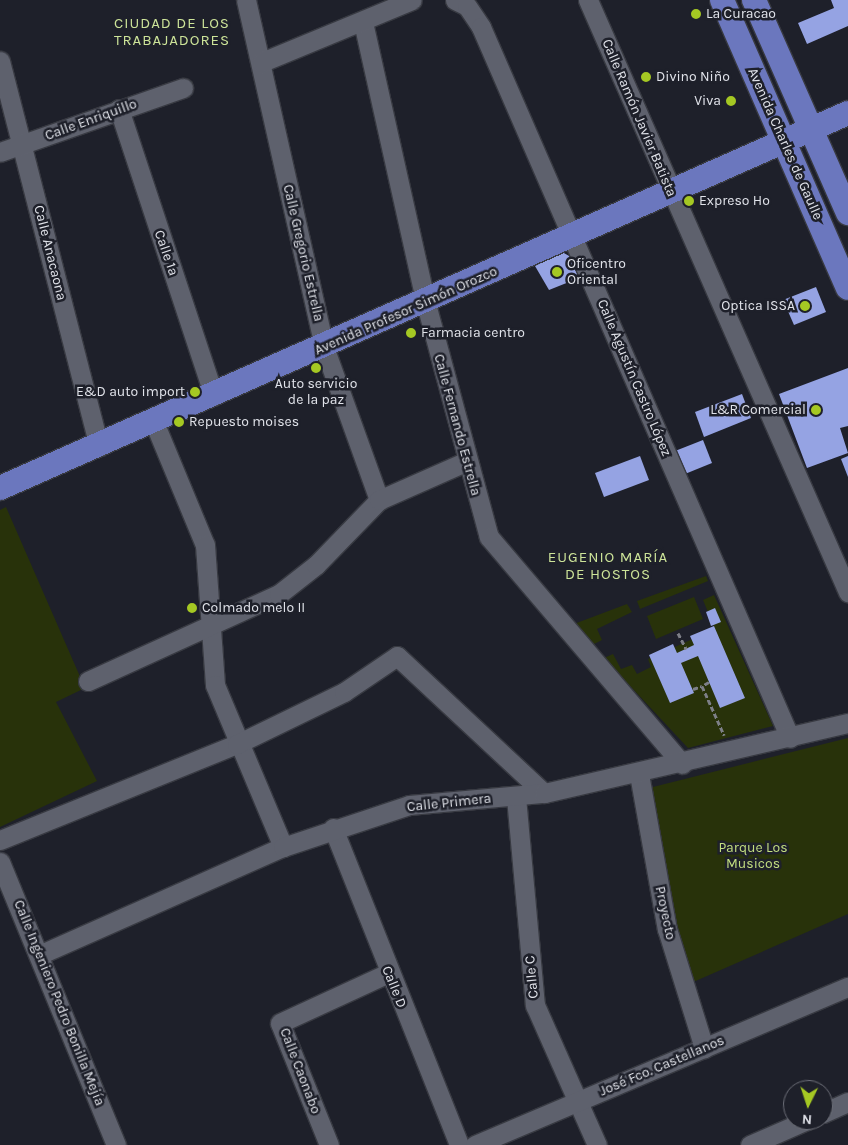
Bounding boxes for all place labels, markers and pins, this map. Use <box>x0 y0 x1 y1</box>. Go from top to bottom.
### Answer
place label: La Curacao <box>706 6 776 22</box>
marker: La Curacao <box>690 8 702 20</box>
place label: Divino Niño <box>656 69 730 85</box>
marker: Divino Niño <box>640 71 652 83</box>
place label: Viva <box>694 93 721 109</box>
marker: Viva <box>725 95 737 107</box>
place label: Expreso Ho <box>699 193 770 209</box>
marker: Expreso Ho <box>683 195 695 207</box>
place label: Oficentro Oriental <box>567 256 626 288</box>
marker: Oficentro Oriental <box>551 266 563 278</box>
place label: Optica ISSA <box>721 298 795 314</box>
marker: Optica ISSA <box>799 300 811 312</box>
place label: Farmacia centro <box>421 325 525 341</box>
marker: Farmacia centro <box>405 327 417 339</box>
marker: Auto servicio de la paz <box>310 362 322 374</box>
place label: Auto servicio de la paz <box>275 376 357 408</box>
place label: E&D auto import <box>76 384 185 400</box>
marker: E&D auto import <box>189 386 201 398</box>
place label: L&R Comercial <box>710 402 806 418</box>
marker: L&R Comercial <box>810 404 822 416</box>
place label: Repuesto moises <box>189 414 299 430</box>
marker: Repuesto moises <box>173 416 185 428</box>
place label: Colmado melo II <box>202 600 305 616</box>
marker: Colmado melo II <box>186 602 198 614</box>

